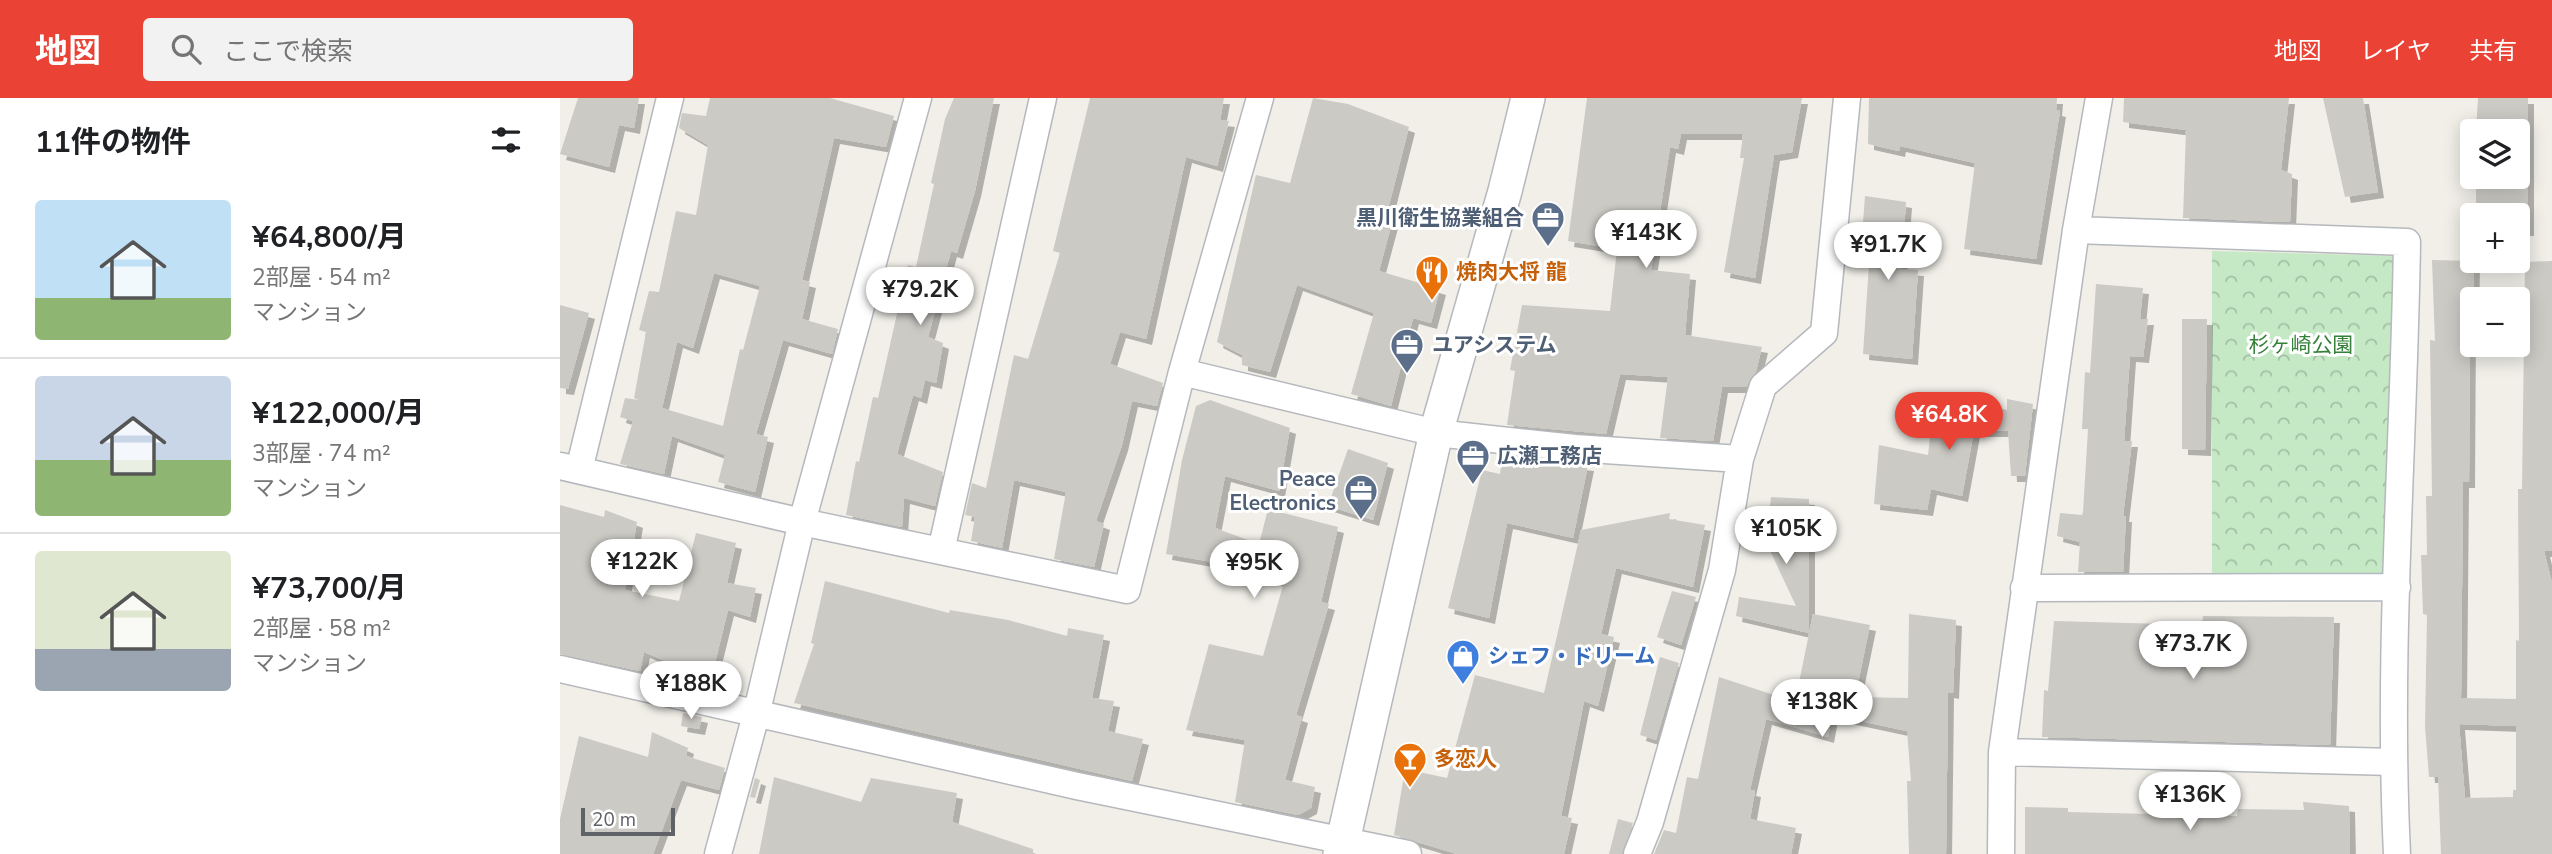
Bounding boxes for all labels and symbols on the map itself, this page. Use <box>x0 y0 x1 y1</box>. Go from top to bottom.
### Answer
office icon: 黒川衛生協業組合 <box>1529 199 1567 248</box>
place label: 黒川衛生協業組合 <box>1356 204 1524 232</box>
pin: ¥143K <box>1597 211 1695 270</box>
pin: ¥91.7K <box>1831 222 1945 282</box>
restaurant icon: 焼肉大将 龍 <box>1413 253 1451 302</box>
place label: 焼肉大将 龍 <box>1456 258 1567 286</box>
pin: ¥79.2K <box>863 268 977 327</box>
office icon: ユアシステム <box>1388 326 1426 375</box>
place label: ユアシステム <box>1432 331 1557 359</box>
park label: 杉ヶ崎公園 <box>2249 331 2354 359</box>
pin: ¥64.8K <box>1892 392 2006 452</box>
office icon: 広瀬工務店 <box>1454 437 1492 486</box>
place label: 広瀬工務店 <box>1497 442 1602 470</box>
place label: Peace Electronics <box>1230 465 1336 517</box>
office icon: Peace Electronics <box>1342 472 1380 521</box>
pin: ¥105K <box>1737 506 1835 566</box>
pin: ¥122K <box>593 540 691 599</box>
pin: ¥95K <box>1213 540 1295 600</box>
pin: ¥73.7K <box>2136 622 2250 681</box>
shop icon: シェフ・ドリーム <box>1444 637 1482 686</box>
place label: シェフ・ドリーム <box>1488 642 1655 670</box>
pin: ¥188K <box>642 662 740 721</box>
pin: ¥138K <box>1773 680 1871 739</box>
bar icon: 多恋人 <box>1391 740 1429 789</box>
place label: 多恋人 <box>1434 745 1497 773</box>
pin: ¥136K <box>2141 772 2239 832</box>
scale bar <box>581 805 676 837</box>

